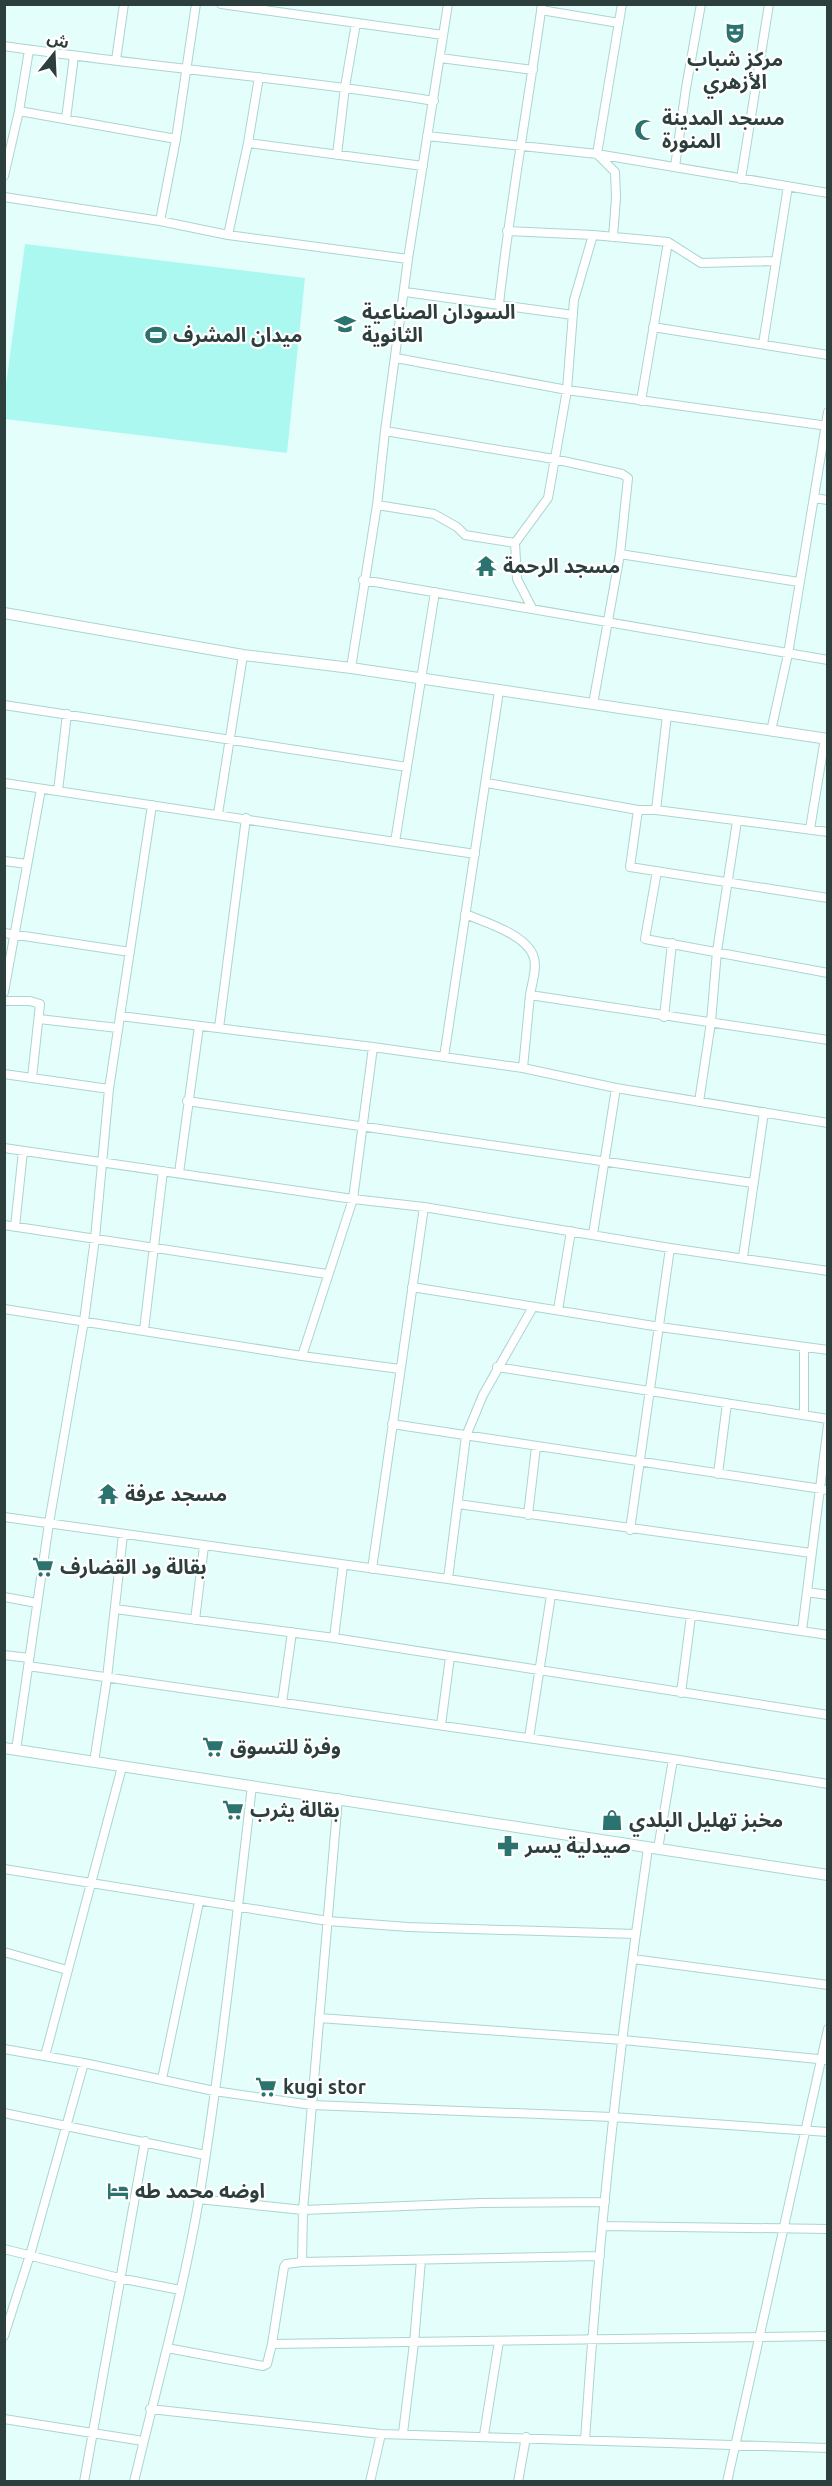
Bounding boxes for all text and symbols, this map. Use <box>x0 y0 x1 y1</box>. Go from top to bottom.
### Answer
theatre icon: مركز شباب الأزهري <box>723 21 747 45</box>
north arrow <box>24 24 84 84</box>
text: ش <box>45 28 72 53</box>
place label: مركز شباب الأزهري <box>687 47 783 99</box>
place label: مسجد المدينة المنورة <box>662 106 785 153</box>
mosque icon: مسجد المدينة المنورة <box>633 118 657 142</box>
place label: السودان الصناعية الثانوية <box>362 300 516 347</box>
school or university icon: السودان الصناعية الثانوية <box>333 312 357 336</box>
sports icon: ميدان المشرف <box>144 323 168 347</box>
place label: ميدان المشرف <box>173 323 302 347</box>
temple icon: مسجد الرحمة <box>474 554 498 578</box>
place label: مسجد الرحمة <box>503 554 620 578</box>
temple icon: مسجد عرفة <box>96 1482 120 1506</box>
place label: مسجد عرفة <box>125 1482 227 1506</box>
supermarket icon: بقالة ود القضارف <box>31 1555 55 1579</box>
place label: بقالة ود القضارف <box>60 1555 207 1579</box>
supermarket icon: وفرة للتسوق <box>201 1735 225 1759</box>
place label: وفرة للتسوق <box>230 1735 341 1759</box>
supermarket icon: بقالة يثرب <box>221 1798 245 1822</box>
place label: بقالة يثرب <box>250 1798 340 1822</box>
shop icon: مخبز تهليل البلدي <box>600 1808 624 1832</box>
place label: مخبز تهليل البلدي <box>629 1808 783 1837</box>
pharmacy icon: صيدلية يسر <box>496 1834 520 1858</box>
place label: صيدلية يسر <box>524 1834 631 1858</box>
supermarket icon: kugi stor <box>254 2075 278 2099</box>
place label: kugi stor <box>283 2075 367 2098</box>
hotel icon: اوضه محمد طه <box>106 2179 130 2203</box>
place label: اوضه محمد طه <box>135 2179 265 2203</box>

